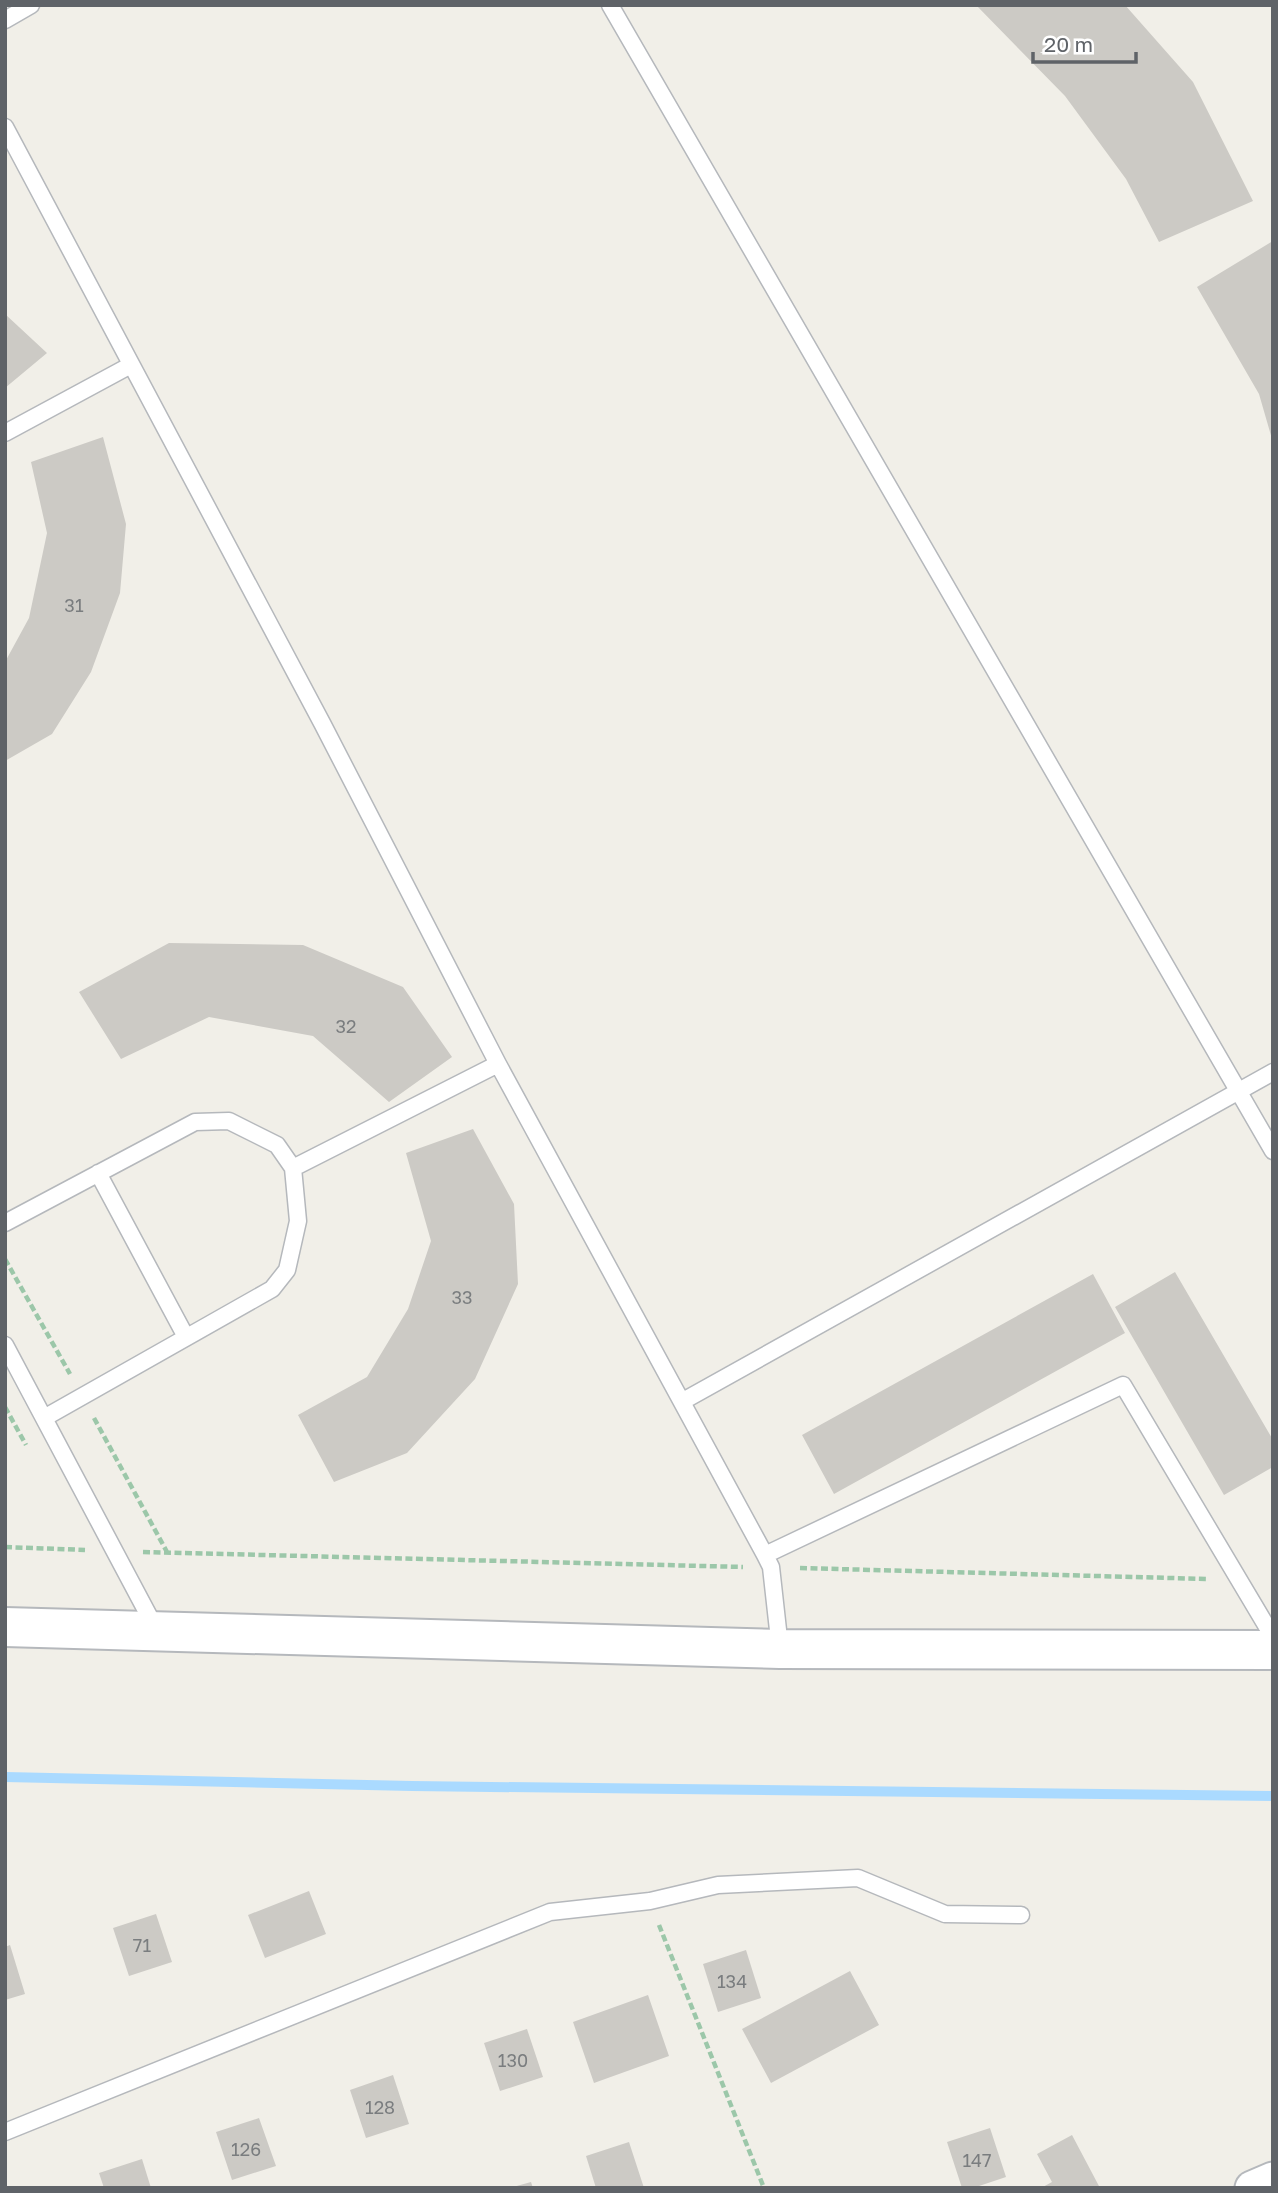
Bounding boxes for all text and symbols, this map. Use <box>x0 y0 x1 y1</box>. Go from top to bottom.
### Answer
scale bar <box>1033 21 1136 65</box>
text: 20 m <box>1044 31 1093 57</box>
house number: 31 <box>64 594 84 616</box>
house number: 32 <box>336 1015 356 1037</box>
house number: 33 <box>451 1286 473 1308</box>
house number: 71 <box>133 1934 151 1956</box>
house number: 134 <box>717 1970 747 1992</box>
house number: 130 <box>498 2049 528 2071</box>
house number: 128 <box>365 2096 395 2118</box>
house number: 126 <box>231 2138 261 2160</box>
house number: 147 <box>962 2149 992 2171</box>

